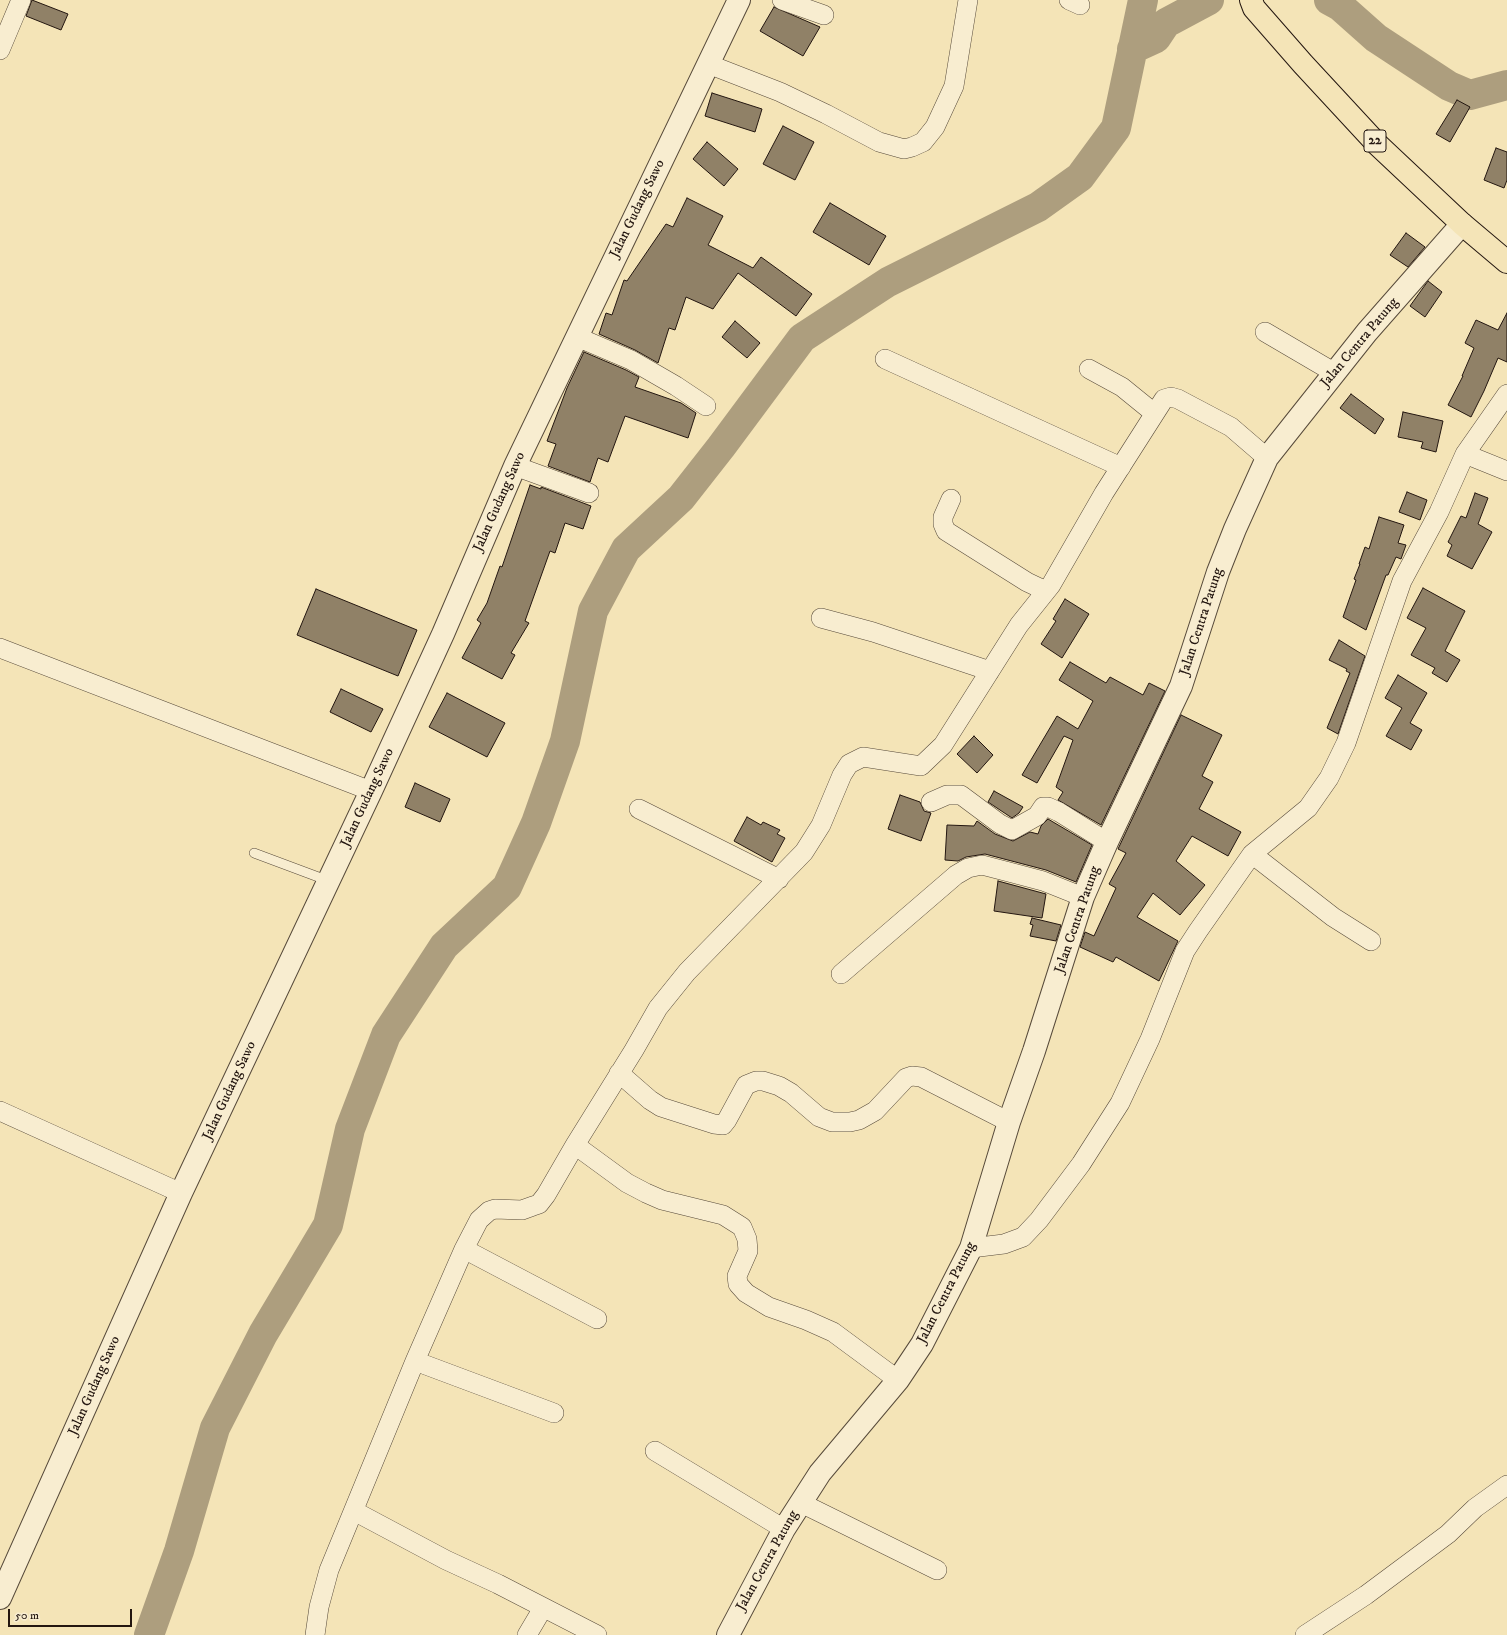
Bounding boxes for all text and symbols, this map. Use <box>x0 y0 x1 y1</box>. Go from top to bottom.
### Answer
road number: 22 <box>1364 130 1386 152</box>
street label: Jalan Gudang Sawo <box>607 157 669 261</box>
street label: Jalan Centra Patung <box>1318 295 1402 391</box>
street label: Jalan Gudang Sawo <box>471 450 529 554</box>
street label: Jalan Centra Patung <box>1177 566 1227 678</box>
street label: Jalan Gudang Sawo <box>338 746 398 850</box>
street label: Jalan Centra Patung <box>1052 864 1104 976</box>
street label: Jalan Gudang Sawo <box>200 1039 260 1143</box>
street label: Jalan Centra Patung <box>914 1239 980 1347</box>
street label: Jalan Gudang Sawo <box>66 1334 124 1438</box>
street label: Jalan Centra Patung <box>733 1508 803 1614</box>
scale bar <box>10 1601 134 1627</box>
text: 50 m <box>15 1608 39 1623</box>

